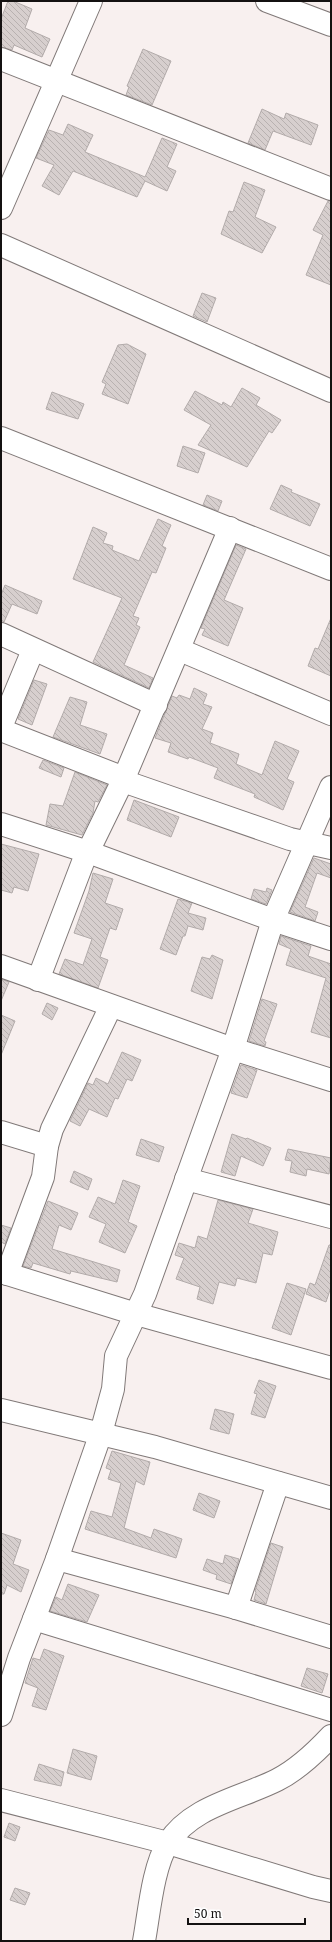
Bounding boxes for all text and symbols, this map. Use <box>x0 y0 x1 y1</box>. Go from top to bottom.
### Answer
scale bar <box>188 1900 305 1926</box>
text: 50 m <box>194 1905 222 1922</box>

